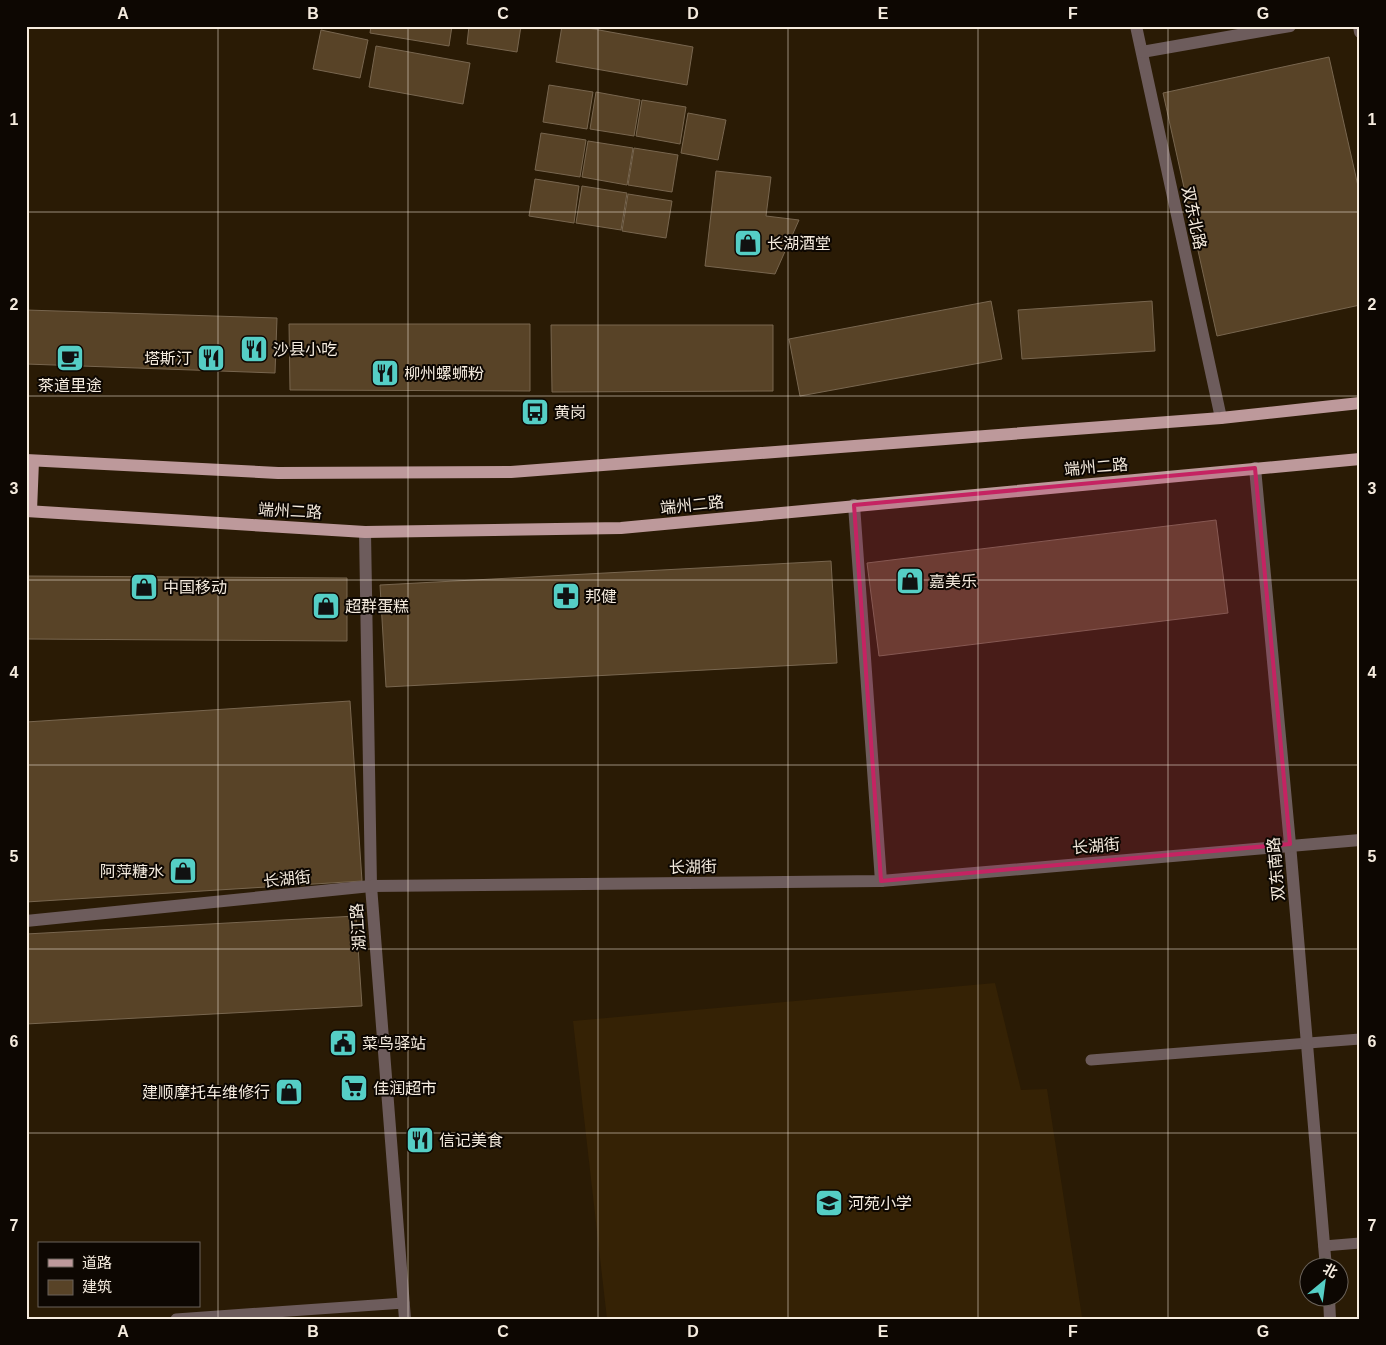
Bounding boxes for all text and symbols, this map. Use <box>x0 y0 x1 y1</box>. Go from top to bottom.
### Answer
text: A <box>117 5 129 22</box>
text: B <box>307 5 319 22</box>
text: C <box>497 5 509 22</box>
text: D <box>687 5 699 22</box>
text: E <box>878 5 889 22</box>
text: F <box>1068 5 1078 22</box>
text: G <box>1257 5 1269 22</box>
text: 1 <box>10 111 19 128</box>
text: 1 <box>1368 111 1377 128</box>
street label: 双东北路 <box>1179 185 1209 251</box>
shop icon: 长湖酒堂 <box>733 228 763 258</box>
place label: 长湖酒堂 <box>767 235 831 252</box>
text: 2 <box>10 296 19 313</box>
text: 2 <box>1368 296 1377 313</box>
restaurant icon: 沙县小吃 <box>239 334 269 364</box>
place label: 沙县小吃 <box>273 341 337 358</box>
cafe icon: 茶道里途 <box>55 343 85 373</box>
restaurant icon: 塔斯汀 <box>196 343 226 373</box>
place label: 塔斯汀 <box>144 350 192 367</box>
restaurant icon: 柳州螺蛳粉 <box>370 358 400 388</box>
place label: 柳州螺蛳粉 <box>404 365 484 382</box>
place label: 茶道里途 <box>38 377 102 394</box>
bus stop icon: 黄岗 <box>520 397 550 427</box>
place label: 黄岗 <box>554 404 586 421</box>
street label: 端州二路 <box>1063 456 1129 478</box>
text: 3 <box>10 480 19 497</box>
text: 3 <box>1368 480 1377 497</box>
street label: 端州二路 <box>659 493 725 517</box>
street label: 端州二路 <box>258 501 322 521</box>
shop icon: 嘉美乐 <box>895 566 925 596</box>
shop icon: 中国移动 <box>129 572 159 602</box>
place label: 嘉美乐 <box>929 573 977 590</box>
place label: 中国移动 <box>163 579 227 596</box>
pharmacy icon: 邦健 <box>551 581 581 611</box>
place label: 邦健 <box>585 588 617 605</box>
shop icon: 超群蛋糕 <box>311 591 341 621</box>
place label: 超群蛋糕 <box>345 598 409 615</box>
text: 4 <box>10 664 19 681</box>
text: 4 <box>1368 664 1377 681</box>
street label: 长湖街 <box>1071 835 1121 857</box>
street label: 双东南路 <box>1265 836 1287 902</box>
text: 5 <box>10 848 19 865</box>
text: 5 <box>1368 848 1377 865</box>
shop icon: 阿萍糖水 <box>168 856 198 886</box>
street label: 长湖街 <box>669 858 717 876</box>
place label: 阿萍糖水 <box>100 863 164 880</box>
street label: 长湖街 <box>262 868 312 890</box>
street label: 湖江路 <box>348 902 368 952</box>
public building icon: 菜鸟驿站 <box>328 1028 358 1058</box>
text: 6 <box>10 1033 19 1050</box>
text: 6 <box>1368 1033 1377 1050</box>
place label: 菜鸟驿站 <box>362 1035 426 1052</box>
supermarket icon: 佳润超市 <box>339 1073 369 1103</box>
shop icon: 建顺摩托车维修行 <box>274 1077 304 1107</box>
place label: 佳润超市 <box>373 1080 437 1097</box>
place label: 建顺摩托车维修行 <box>142 1084 270 1101</box>
restaurant icon: 信记美食 <box>405 1125 435 1155</box>
place label: 信记美食 <box>439 1132 503 1149</box>
school or university icon: 河苑小学 <box>814 1188 844 1218</box>
place label: 河苑小学 <box>848 1195 912 1212</box>
text: 7 <box>10 1217 19 1234</box>
text: 7 <box>1368 1217 1377 1234</box>
legend <box>38 1242 200 1308</box>
text: 道路 <box>82 1254 112 1271</box>
north arrow <box>1298 1258 1348 1308</box>
text: 北 <box>1320 1260 1340 1281</box>
text: 建筑 <box>82 1278 112 1295</box>
text: A <box>117 1323 129 1340</box>
text: B <box>307 1323 319 1340</box>
text: C <box>497 1323 509 1340</box>
text: D <box>687 1323 699 1340</box>
text: E <box>878 1323 889 1340</box>
text: F <box>1068 1323 1078 1340</box>
text: G <box>1257 1323 1269 1340</box>

